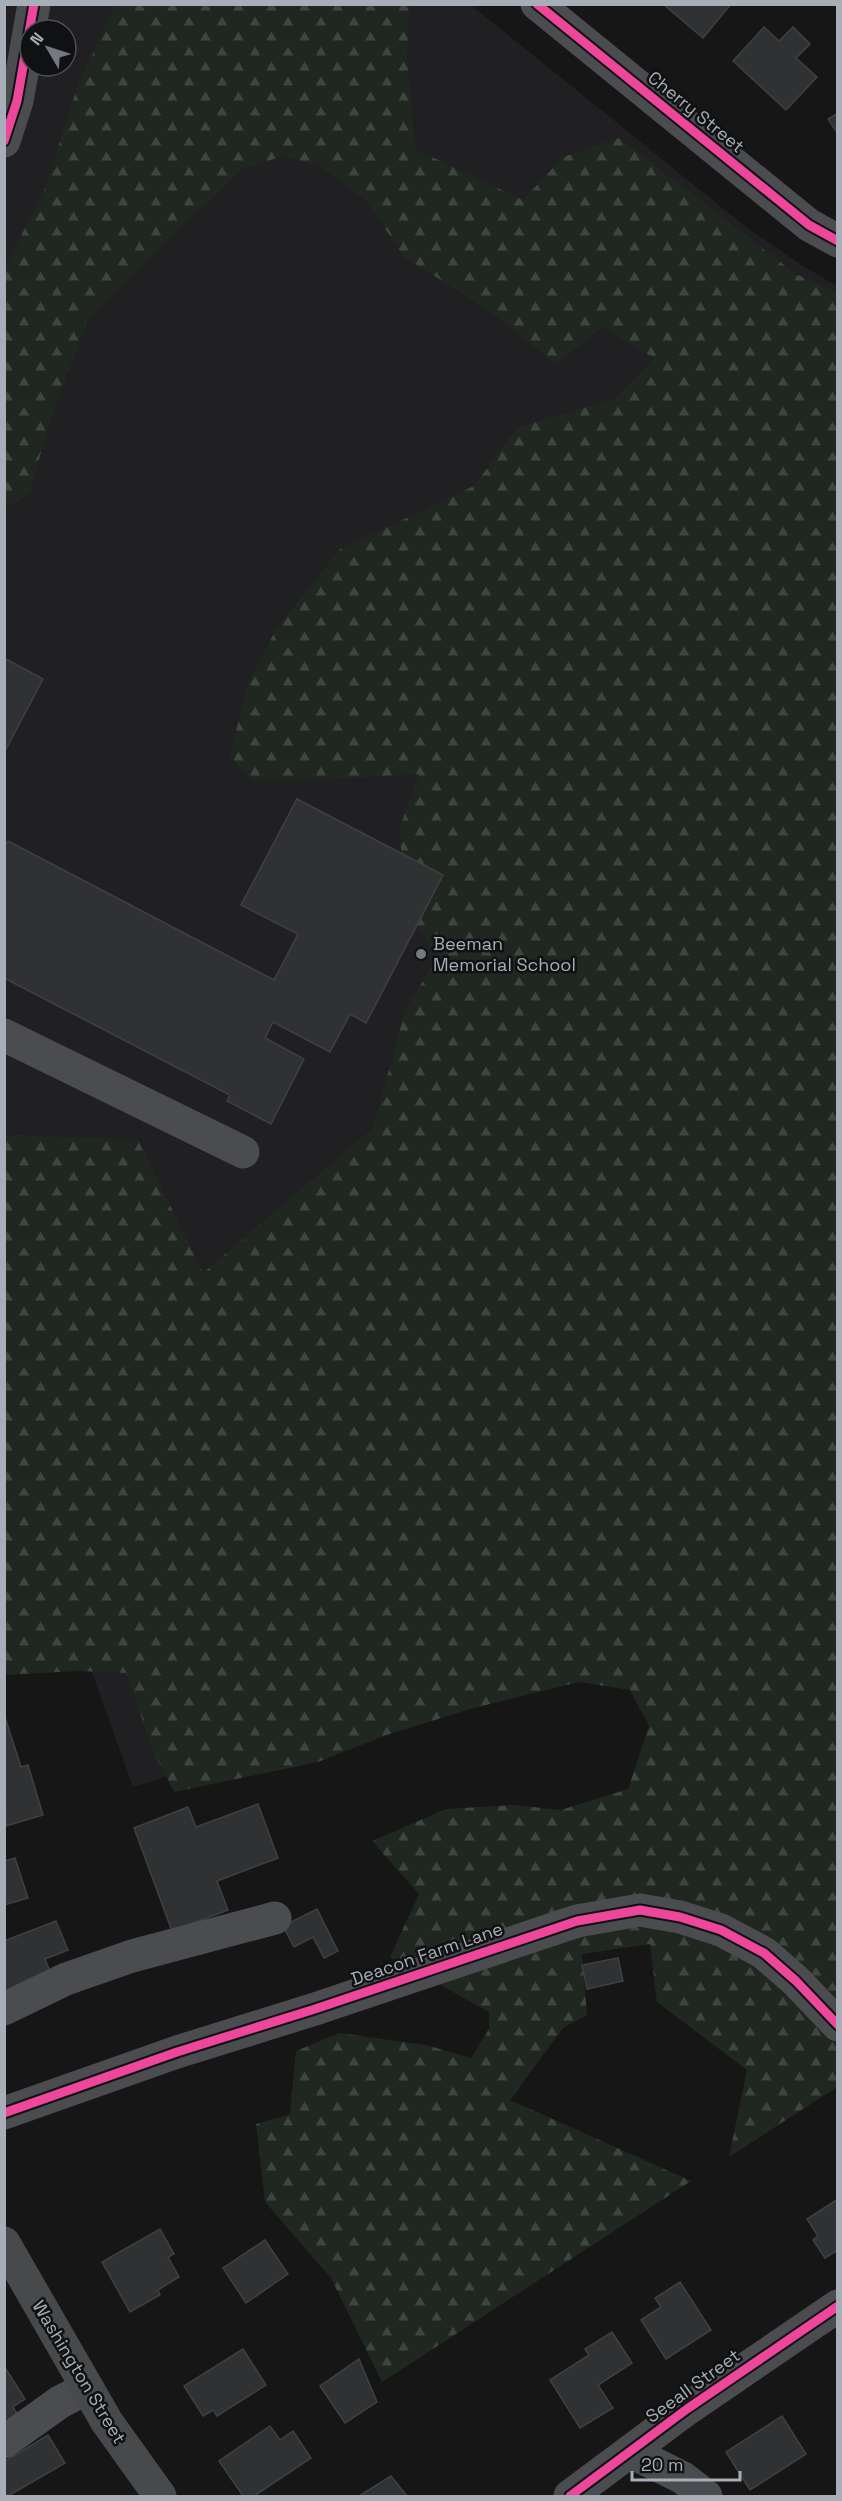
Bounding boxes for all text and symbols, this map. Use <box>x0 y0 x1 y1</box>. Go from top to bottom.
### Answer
north arrow <box>18 18 78 78</box>
text: N <box>25 28 48 50</box>
street label: Cherry Street <box>643 66 749 158</box>
place label: Beeman Memorial School <box>433 932 576 976</box>
marker: Beeman Memorial School <box>414 947 428 961</box>
street label: Deacon Farm Lane <box>348 1917 506 1990</box>
street label: Washington Street <box>28 2296 131 2448</box>
street label: Seeall Street <box>641 2344 744 2428</box>
scale bar <box>632 2444 740 2482</box>
text: 20 m <box>641 2453 684 2476</box>

